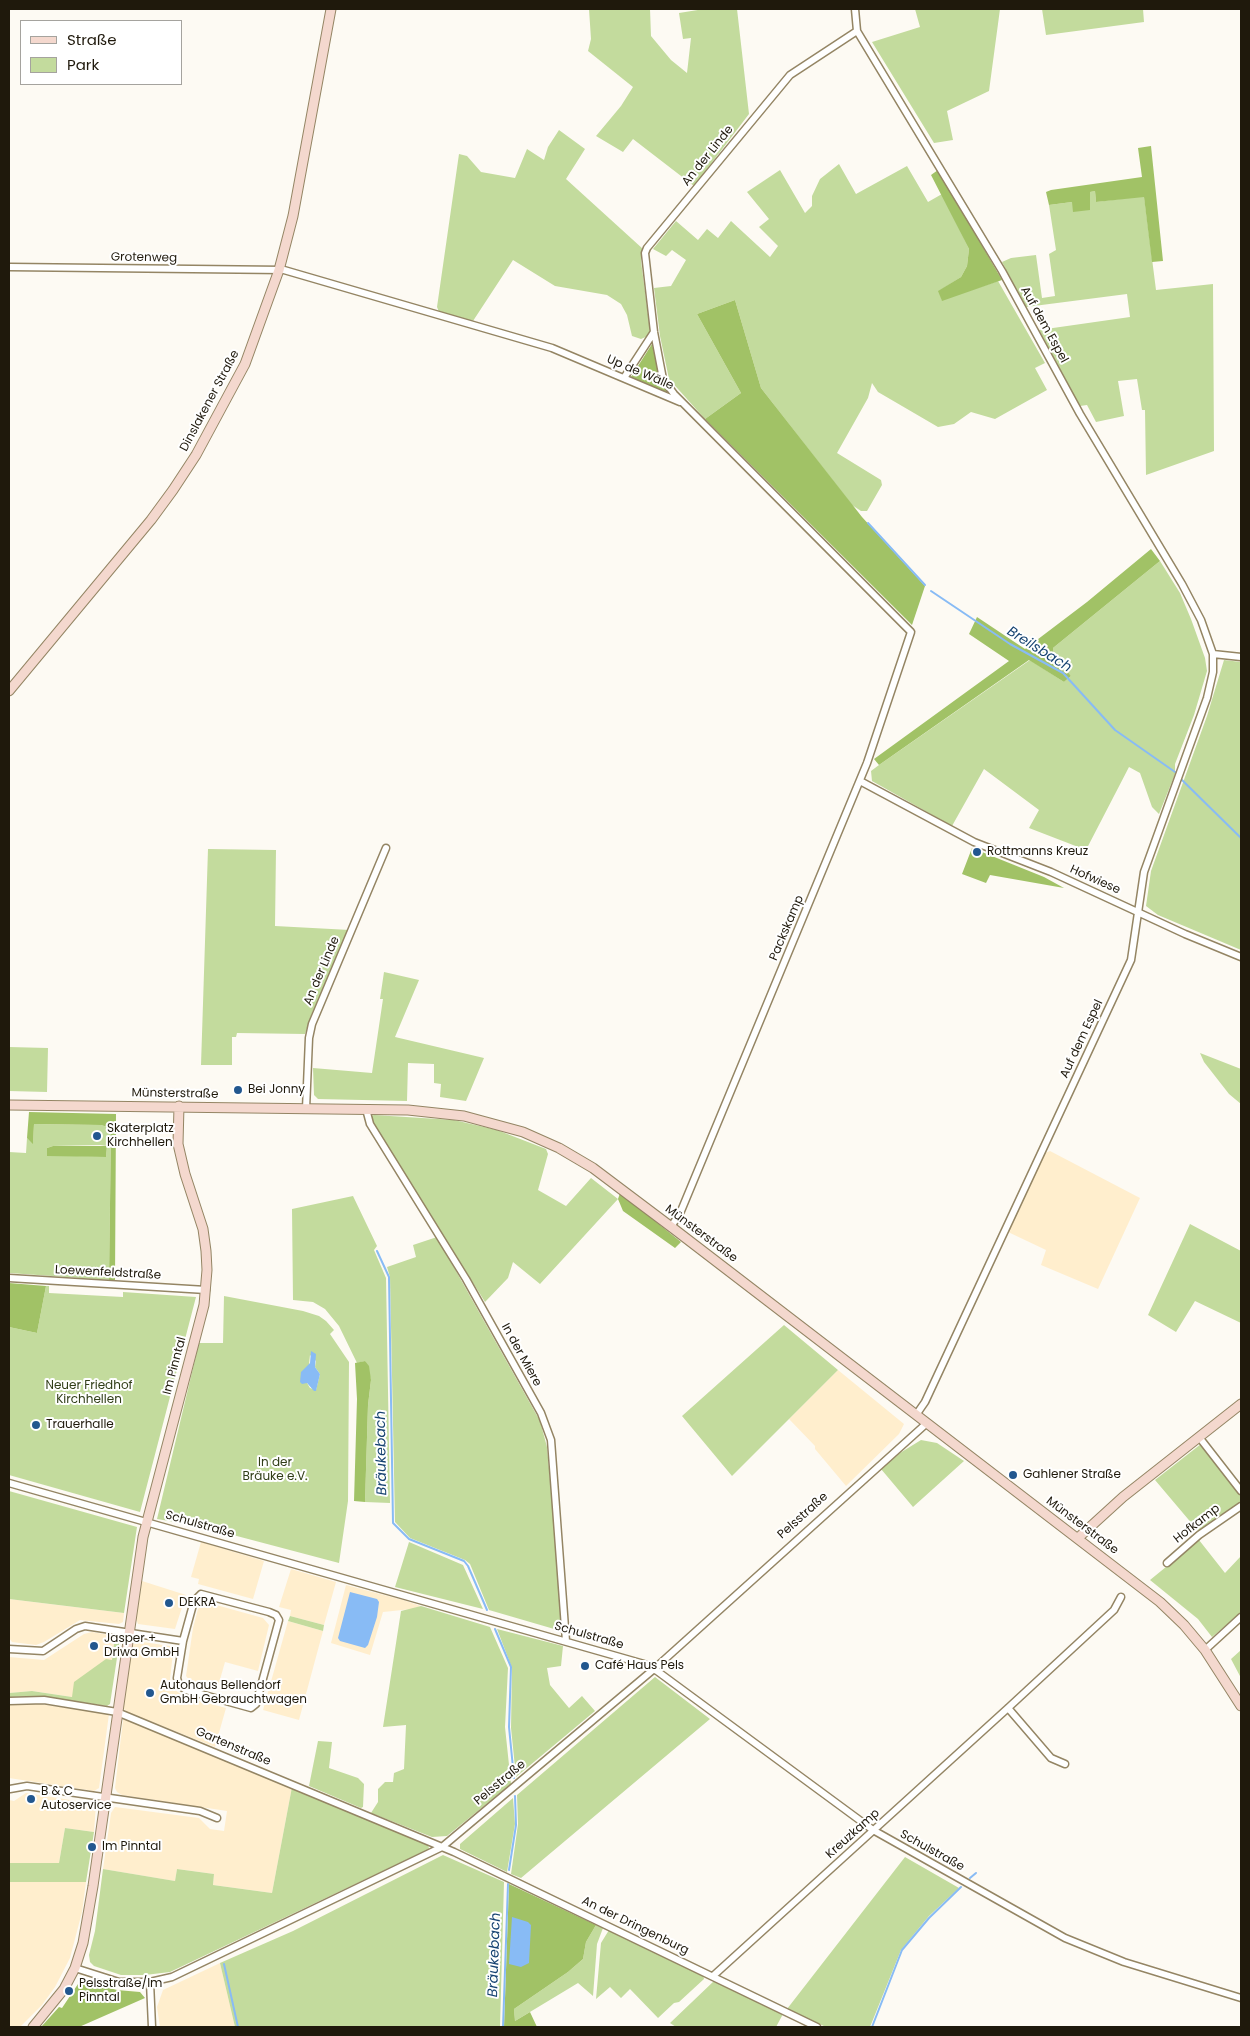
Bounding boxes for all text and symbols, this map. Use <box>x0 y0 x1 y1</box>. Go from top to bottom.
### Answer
legend <box>20 20 182 85</box>
text: Straße <box>67 29 117 50</box>
text: Park <box>67 54 99 75</box>
street label: An der Linde <box>679 123 737 189</box>
street label: Grotenweg <box>111 250 177 266</box>
street label: Auf dem Espel <box>1017 284 1071 366</box>
street label: Dinslakener Straße <box>177 348 243 454</box>
street label: Up de Wälle <box>604 352 676 394</box>
water label: Breilsbach <box>1004 624 1074 676</box>
place label: Rottmanns Kreuz <box>987 845 1088 859</box>
marker: Rottmanns Kreuz <box>971 846 983 858</box>
street label: Hofwiese <box>1067 862 1123 898</box>
street label: Packskamp <box>767 893 807 963</box>
street label: An der Linde <box>301 934 343 1008</box>
street label: Auf dem Espel <box>1058 997 1106 1081</box>
place label: Bei Jonny <box>248 1083 305 1097</box>
marker: Bei Jonny <box>232 1084 244 1096</box>
street label: Münsterstraße <box>131 1086 219 1102</box>
place label: Skaterplatz Kirchhellen <box>107 1122 174 1150</box>
marker: Skaterplatz Kirchhellen <box>91 1130 103 1142</box>
street label: Münsterstraße <box>662 1202 740 1266</box>
street label: Loewenfeldstraße <box>54 1263 162 1283</box>
street label: In der Miere <box>498 1321 544 1389</box>
street label: Im Pinntal <box>160 1336 190 1396</box>
park label: Neuer Friedhof Kirchhellen <box>45 1379 133 1407</box>
water label: Bräukebach <box>373 1411 391 1495</box>
place label: Trauerhalle <box>46 1418 114 1432</box>
marker: Trauerhalle <box>30 1419 42 1431</box>
park label: In der Bräuke e.V. <box>242 1456 308 1484</box>
place label: Gahlener Straße <box>1023 1468 1121 1482</box>
marker: Gahlener Straße <box>1007 1469 1019 1481</box>
street label: Pelsstraße <box>775 1490 831 1542</box>
street label: Münsterstraße <box>1043 1494 1121 1558</box>
street label: Hofkamp <box>1171 1501 1223 1547</box>
street label: Schulstraße <box>164 1508 236 1542</box>
place label: DEKRA <box>179 1596 216 1610</box>
marker: DEKRA <box>163 1597 175 1609</box>
street label: Schulstraße <box>553 1619 625 1653</box>
place label: Jasper + Driwa GmbH <box>104 1632 179 1660</box>
marker: Jasper + Driwa GmbH <box>88 1640 100 1652</box>
place label: Café Haus Pels <box>595 1659 684 1673</box>
marker: Café Haus Pels <box>579 1660 591 1672</box>
place label: Autohaus Bellendorf GmbH Gebrauchtwagen <box>160 1679 307 1707</box>
marker: Autohaus Bellendorf GmbH Gebrauchtwagen <box>144 1687 156 1699</box>
street label: Gartenstraße <box>193 1725 273 1769</box>
street label: Pelsstraße <box>471 1757 529 1809</box>
place label: B & C Autoservice <box>41 1785 111 1813</box>
marker: B & C Autoservice <box>25 1793 37 1805</box>
street label: Kreuzkamp <box>823 1806 883 1862</box>
street label: Schulstraße <box>897 1827 967 1875</box>
place label: Im Pinntal <box>102 1840 161 1854</box>
marker: Im Pinntal <box>86 1841 98 1853</box>
street label: An der Dringenburg <box>579 1894 691 1958</box>
water label: Bräukebach <box>485 1912 505 1998</box>
place label: Pelsstraße/Im Pinntal <box>79 1977 162 2005</box>
marker: Pelsstraße/Im Pinntal <box>63 1985 75 1997</box>

